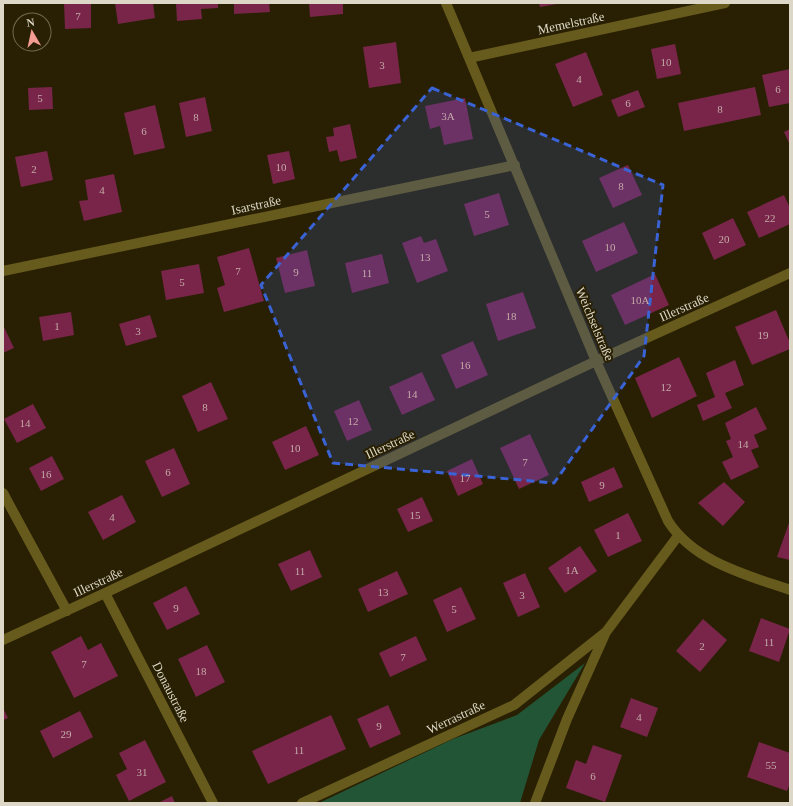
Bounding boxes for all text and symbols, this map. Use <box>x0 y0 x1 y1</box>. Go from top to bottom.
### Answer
street label: Memelstraße <box>536 9 606 37</box>
house number: 7 <box>75 10 81 22</box>
north arrow <box>12 12 52 52</box>
text: N <box>26 16 35 29</box>
house number: 10 <box>661 56 672 68</box>
house number: 3 <box>379 59 385 71</box>
house number: 4 <box>576 73 582 85</box>
house number: 6 <box>775 83 781 95</box>
house number: 5 <box>37 92 43 104</box>
house number: 6 <box>625 97 631 109</box>
house number: 8 <box>717 103 723 115</box>
house number: 3A <box>441 110 455 122</box>
house number: 8 <box>193 111 199 123</box>
house number: 6 <box>141 125 147 137</box>
house number: 10 <box>276 161 287 173</box>
house number: 2 <box>31 163 37 175</box>
house number: 8 <box>618 180 624 192</box>
house number: 4 <box>99 184 105 196</box>
street label: Isarstraße <box>230 192 282 218</box>
house number: 5 <box>484 208 490 220</box>
house number: 22 <box>765 212 776 224</box>
house number: 20 <box>719 233 730 245</box>
house number: 10 <box>605 241 616 253</box>
house number: 13 <box>420 251 431 263</box>
house number: 7 <box>235 265 241 277</box>
house number: 9 <box>293 266 299 278</box>
house number: 11 <box>362 267 372 279</box>
house number: 5 <box>179 276 185 288</box>
street label: Weichselstraße <box>573 285 617 363</box>
street label: Illerstraße <box>657 289 711 325</box>
house number: 10A <box>631 294 650 306</box>
house number: 18 <box>506 310 517 322</box>
house number: 1 <box>54 320 60 332</box>
house number: 3 <box>135 325 141 337</box>
house number: 19 <box>758 329 769 341</box>
house number: 16 <box>460 359 471 371</box>
house number: 12 <box>661 381 672 393</box>
house number: 14 <box>407 388 418 400</box>
house number: 8 <box>202 401 208 413</box>
house number: 12 <box>348 415 359 427</box>
house number: 14 <box>20 417 31 429</box>
street label: Illerstraße <box>363 426 417 462</box>
house number: 14 <box>738 438 749 450</box>
house number: 10 <box>290 442 301 454</box>
house number: 7 <box>522 456 528 468</box>
house number: 6 <box>165 466 171 478</box>
house number: 16 <box>41 468 52 480</box>
house number: 17 <box>460 472 471 484</box>
house number: 9 <box>599 479 605 491</box>
house number: 15 <box>410 509 421 521</box>
house number: 4 <box>109 511 115 523</box>
house number: 1 <box>615 529 621 541</box>
street label: Illerstraße <box>71 564 125 600</box>
house number: 1A <box>565 564 579 576</box>
house number: 11 <box>295 565 305 577</box>
house number: 13 <box>378 586 389 598</box>
house number: 3 <box>519 589 525 601</box>
house number: 9 <box>173 602 179 614</box>
house number: 5 <box>451 603 457 615</box>
house number: 11 <box>764 636 774 648</box>
house number: 2 <box>699 640 705 652</box>
house number: 7 <box>400 651 406 663</box>
house number: 7 <box>81 658 87 670</box>
street label: Donaustraße <box>149 659 193 725</box>
house number: 18 <box>196 665 207 677</box>
street label: Werrastraße <box>425 697 488 737</box>
house number: 4 <box>636 711 642 723</box>
house number: 9 <box>376 720 382 732</box>
house number: 29 <box>61 728 72 740</box>
house number: 11 <box>294 744 304 756</box>
house number: 55 <box>766 759 777 771</box>
house number: 31 <box>137 766 148 778</box>
house number: 6 <box>590 770 596 782</box>

